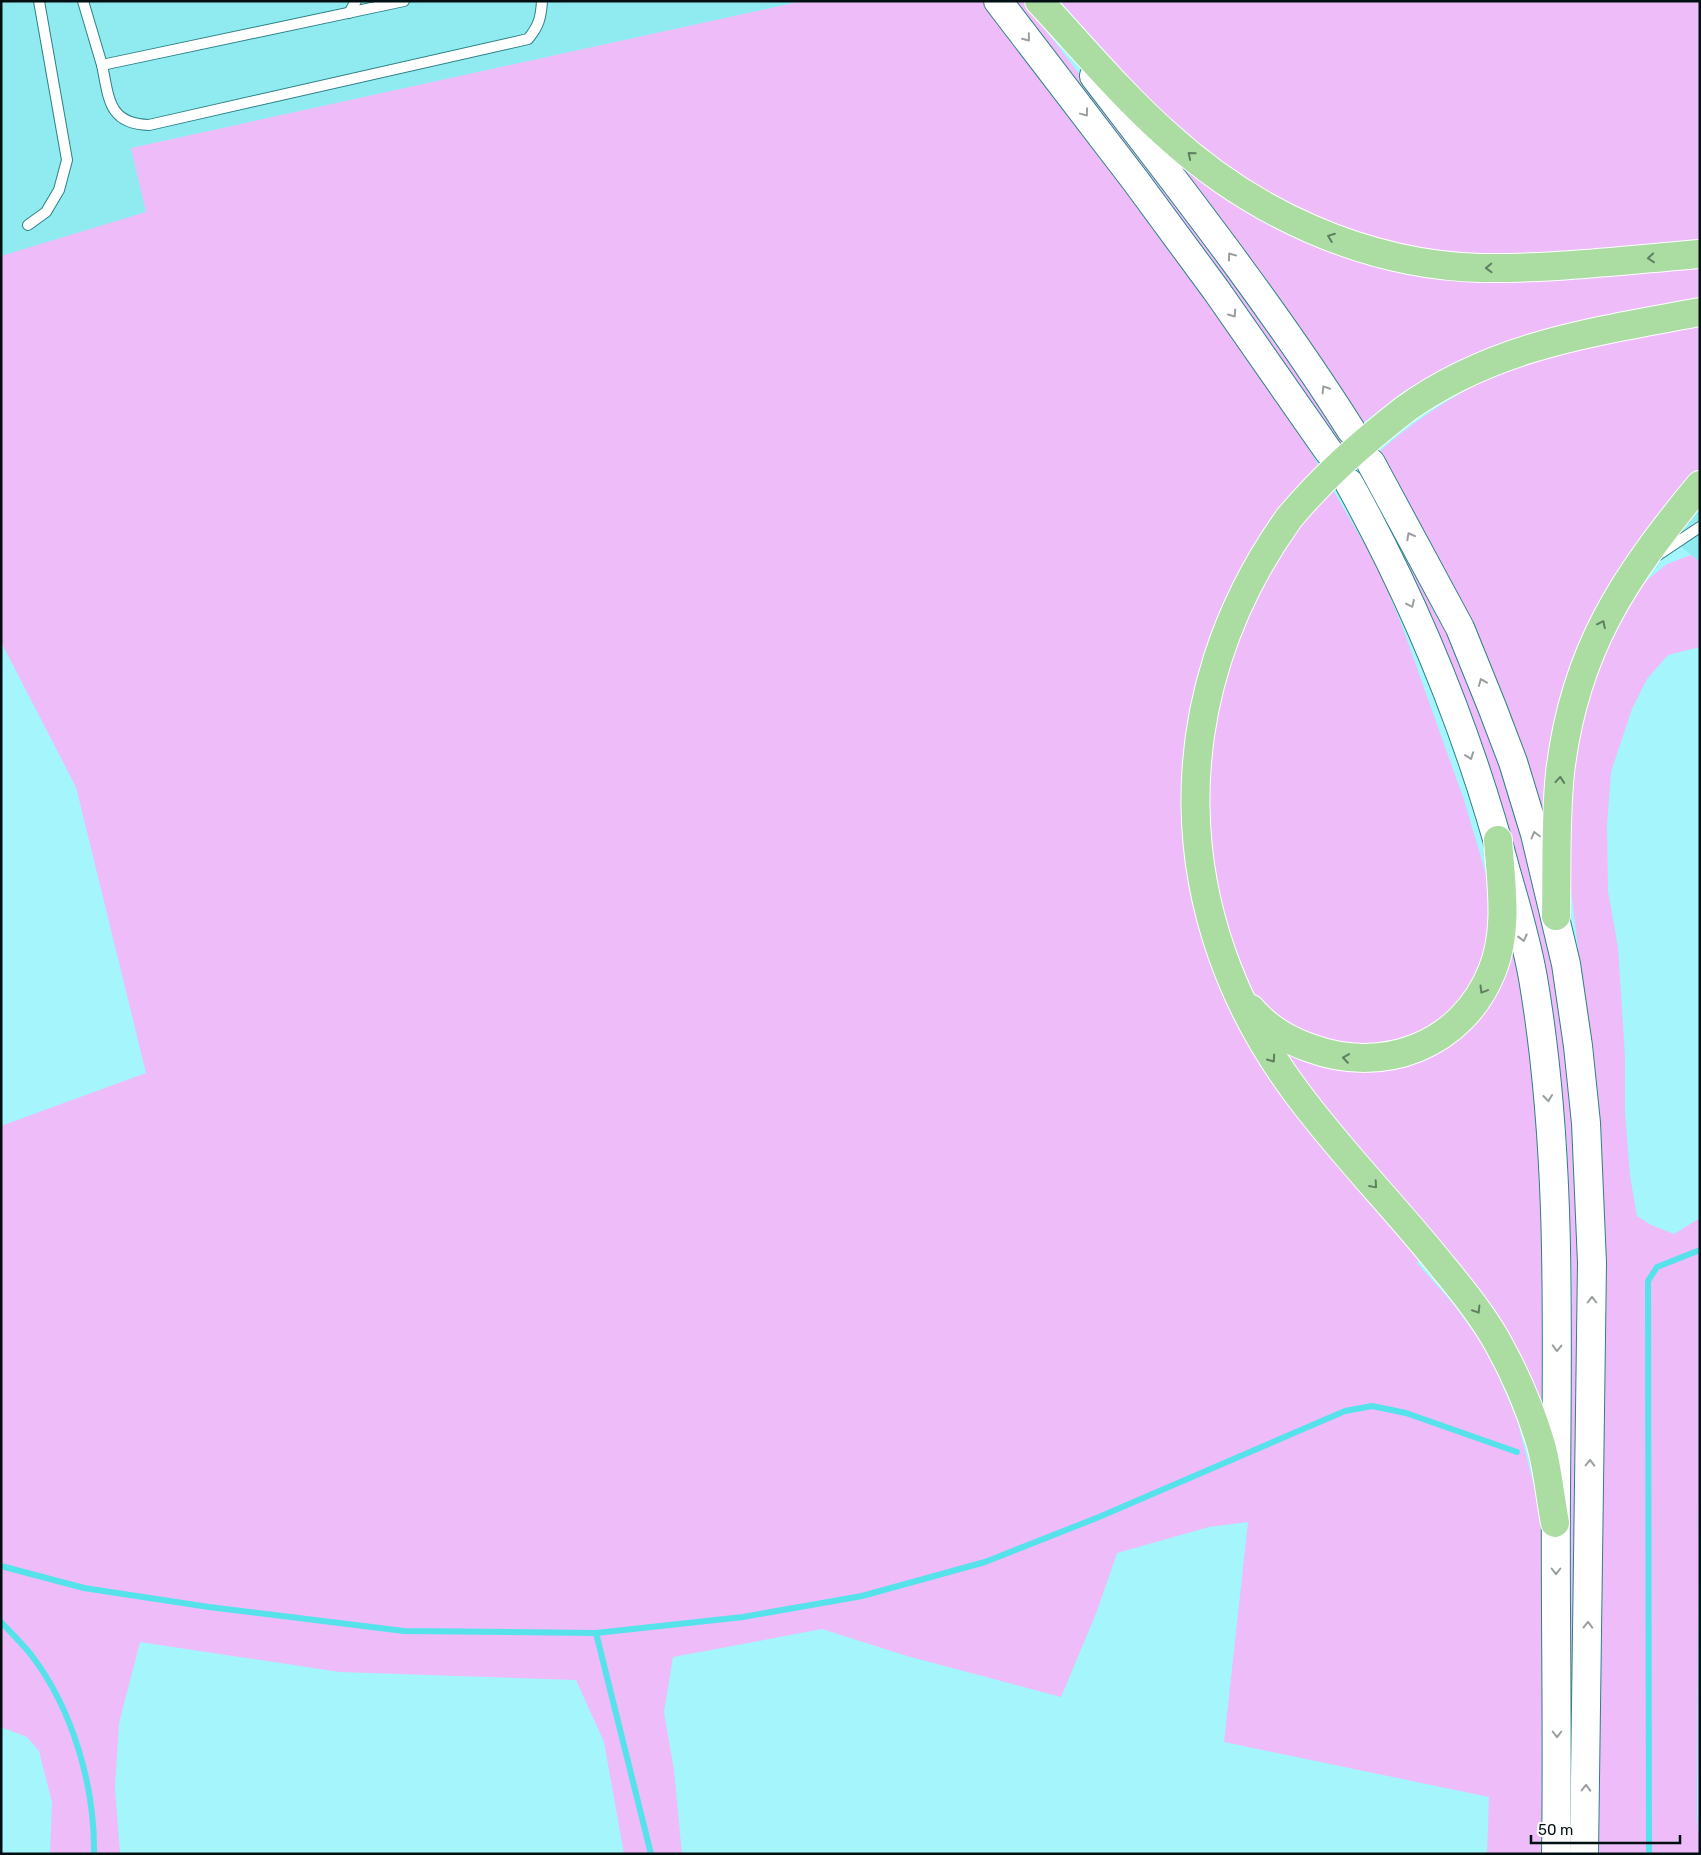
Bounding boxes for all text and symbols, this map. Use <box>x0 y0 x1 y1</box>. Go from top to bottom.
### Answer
one-way arrow <box>1021 32 1030 41</box>
one-way arrow <box>1079 107 1087 116</box>
one-way arrow <box>1188 153 1197 161</box>
one-way arrow <box>1327 233 1335 243</box>
one-way arrow <box>1228 252 1237 262</box>
one-way arrow <box>1647 252 1655 263</box>
one-way arrow <box>1485 262 1493 273</box>
one-way arrow <box>1227 308 1236 318</box>
one-way arrow <box>1322 385 1332 394</box>
one-way arrow <box>1407 532 1417 541</box>
one-way arrow <box>1405 599 1415 608</box>
one-way arrow <box>1596 621 1606 630</box>
one-way arrow <box>1477 678 1488 687</box>
one-way arrow <box>1464 751 1474 759</box>
one-way arrow <box>1554 776 1565 784</box>
one-way arrow <box>1530 832 1540 840</box>
one-way arrow <box>1518 933 1528 941</box>
one-way arrow <box>1479 984 1489 993</box>
one-way arrow <box>1266 1053 1275 1062</box>
one-way arrow <box>1342 1053 1350 1064</box>
one-way arrow <box>1542 1095 1553 1103</box>
one-way arrow <box>1368 1179 1377 1188</box>
one-way arrow <box>1587 1296 1597 1304</box>
one-way arrow <box>1471 1305 1481 1314</box>
one-way arrow <box>1552 1344 1562 1352</box>
one-way arrow <box>1585 1458 1595 1466</box>
one-way arrow <box>1551 1568 1561 1576</box>
one-way arrow <box>1582 1621 1593 1629</box>
one-way arrow <box>1551 1730 1562 1738</box>
one-way arrow <box>1581 1783 1591 1791</box>
scale bar <box>1531 1812 1680 1844</box>
text: 50 m <box>1538 1821 1573 1839</box>

